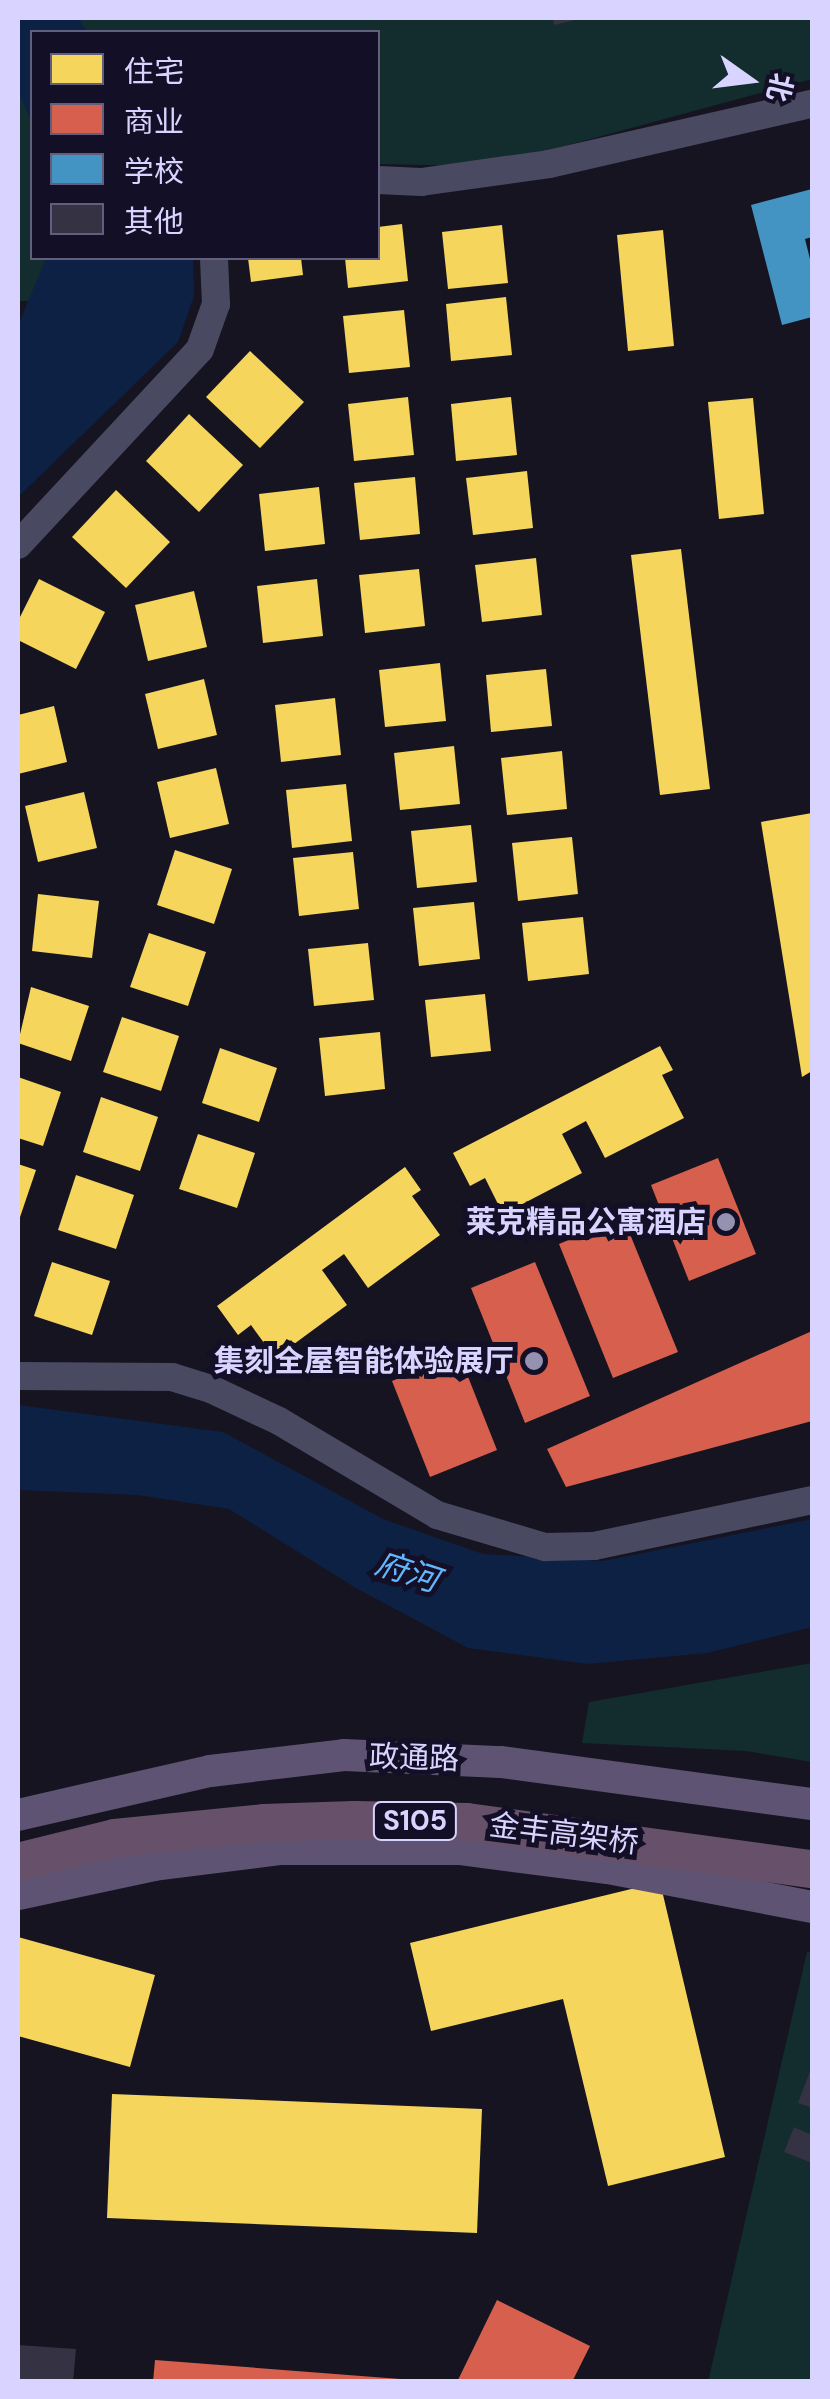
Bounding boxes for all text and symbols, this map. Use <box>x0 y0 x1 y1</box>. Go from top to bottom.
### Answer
legend <box>30 30 380 260</box>
north arrow <box>700 30 800 130</box>
text: 住宅 <box>124 52 184 91</box>
text: 北 <box>758 69 801 105</box>
text: 商业 <box>124 102 184 141</box>
text: 学校 <box>124 152 184 191</box>
text: 其他 <box>124 202 184 241</box>
place label: 莱克精品公寓酒店 <box>466 1204 706 1240</box>
marker: 莱克精品公寓酒店 <box>715 1211 737 1233</box>
place label: 集刻全屋智能体验展厅 <box>214 1343 514 1379</box>
marker: 集刻全屋智能体验展厅 <box>523 1350 545 1372</box>
water label: 府河 <box>371 1544 443 1600</box>
street label: 政通路 <box>368 1738 460 1778</box>
road number: S105 <box>372 1798 458 1844</box>
street label: 金丰高架桥 <box>487 1807 641 1861</box>

